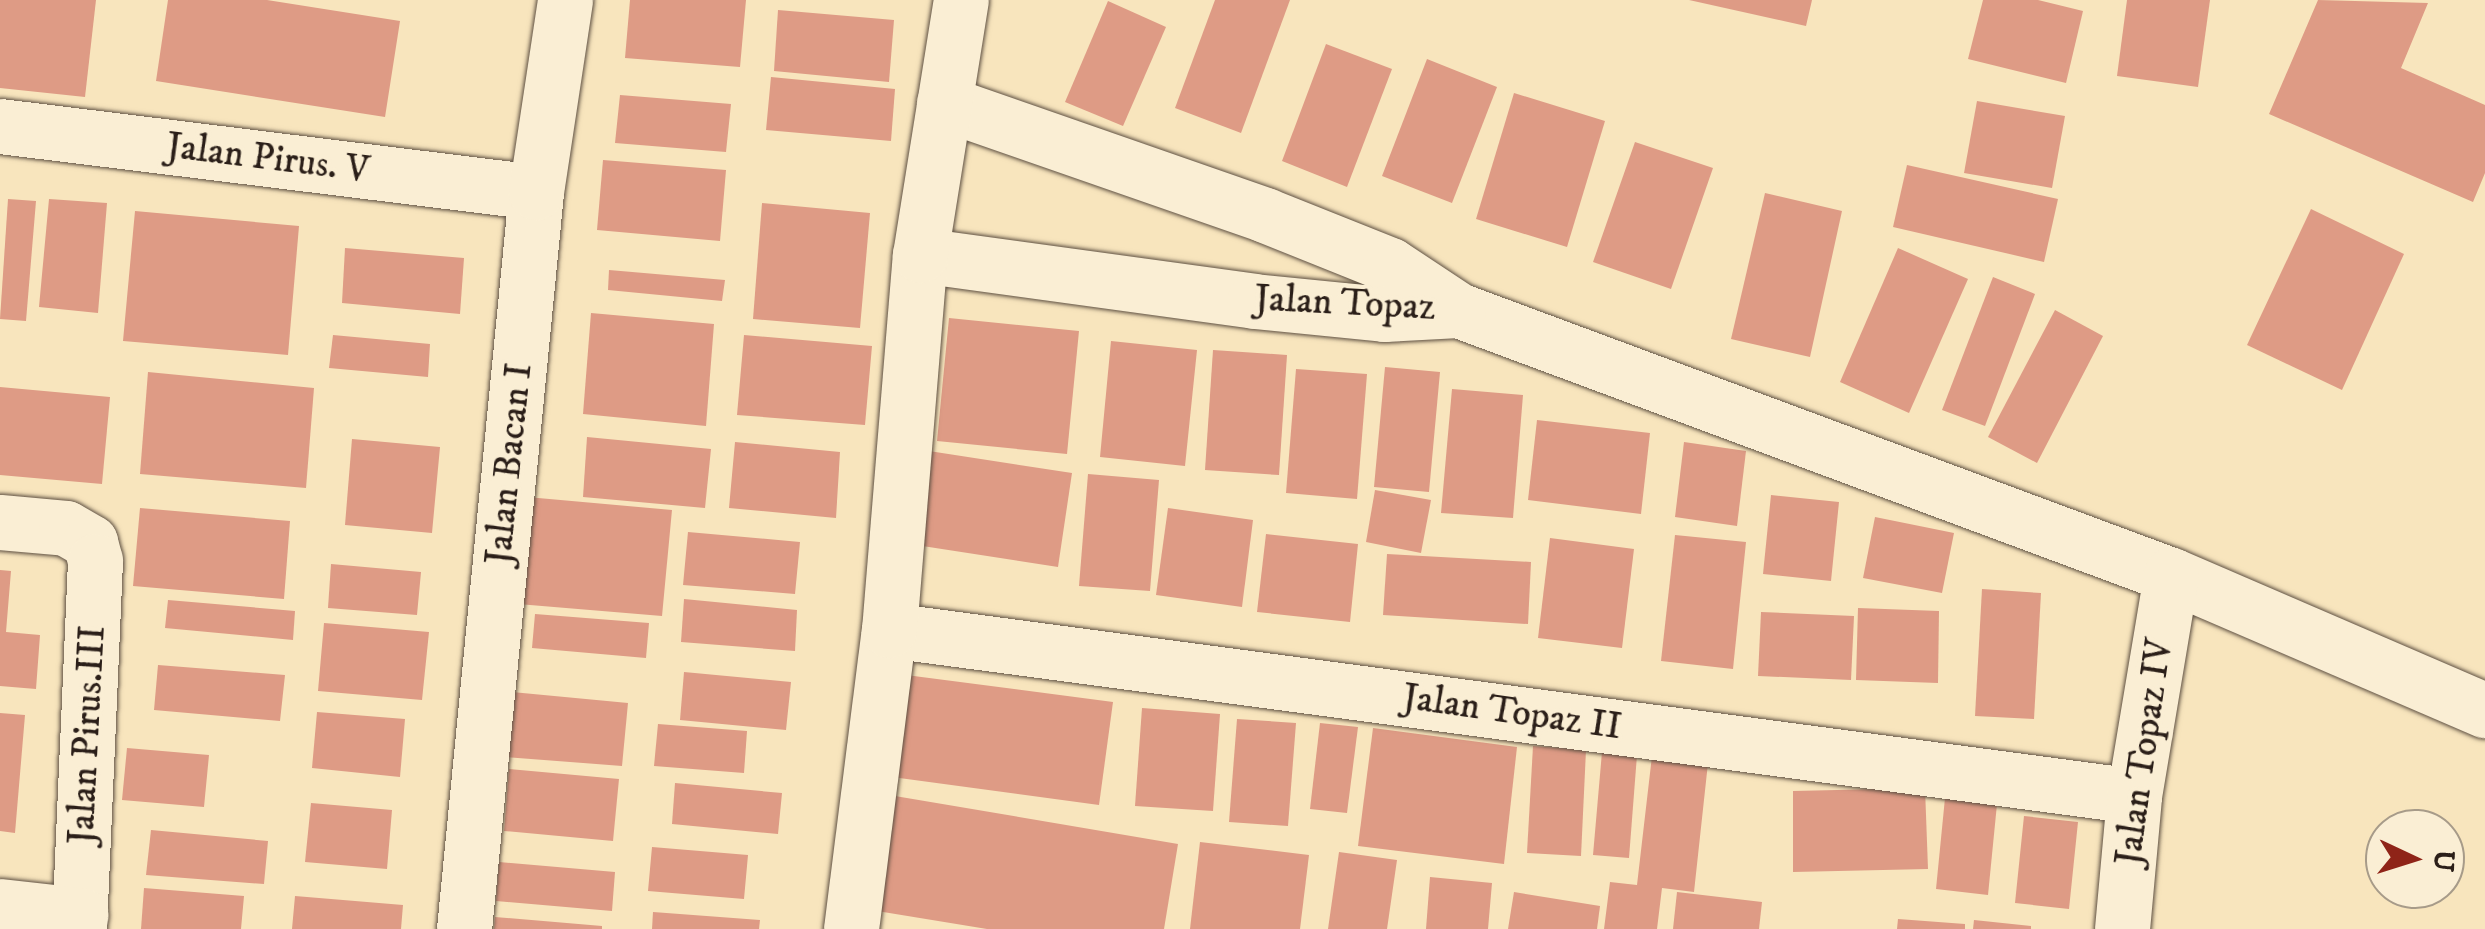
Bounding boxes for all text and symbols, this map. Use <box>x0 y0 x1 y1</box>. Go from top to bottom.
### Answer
street label: Jalan Pirus. V <box>164 124 372 194</box>
street label: Jalan Topaz <box>1253 276 1437 332</box>
street label: Jalan Bacan I <box>477 361 543 567</box>
street label: Jalan Pirus.III <box>59 624 117 846</box>
street label: Jalan Topaz IV <box>2106 636 2184 868</box>
street label: Jalan Topaz II <box>1400 675 1624 751</box>
north arrow <box>2365 809 2465 909</box>
text: U <box>2425 849 2462 873</box>

